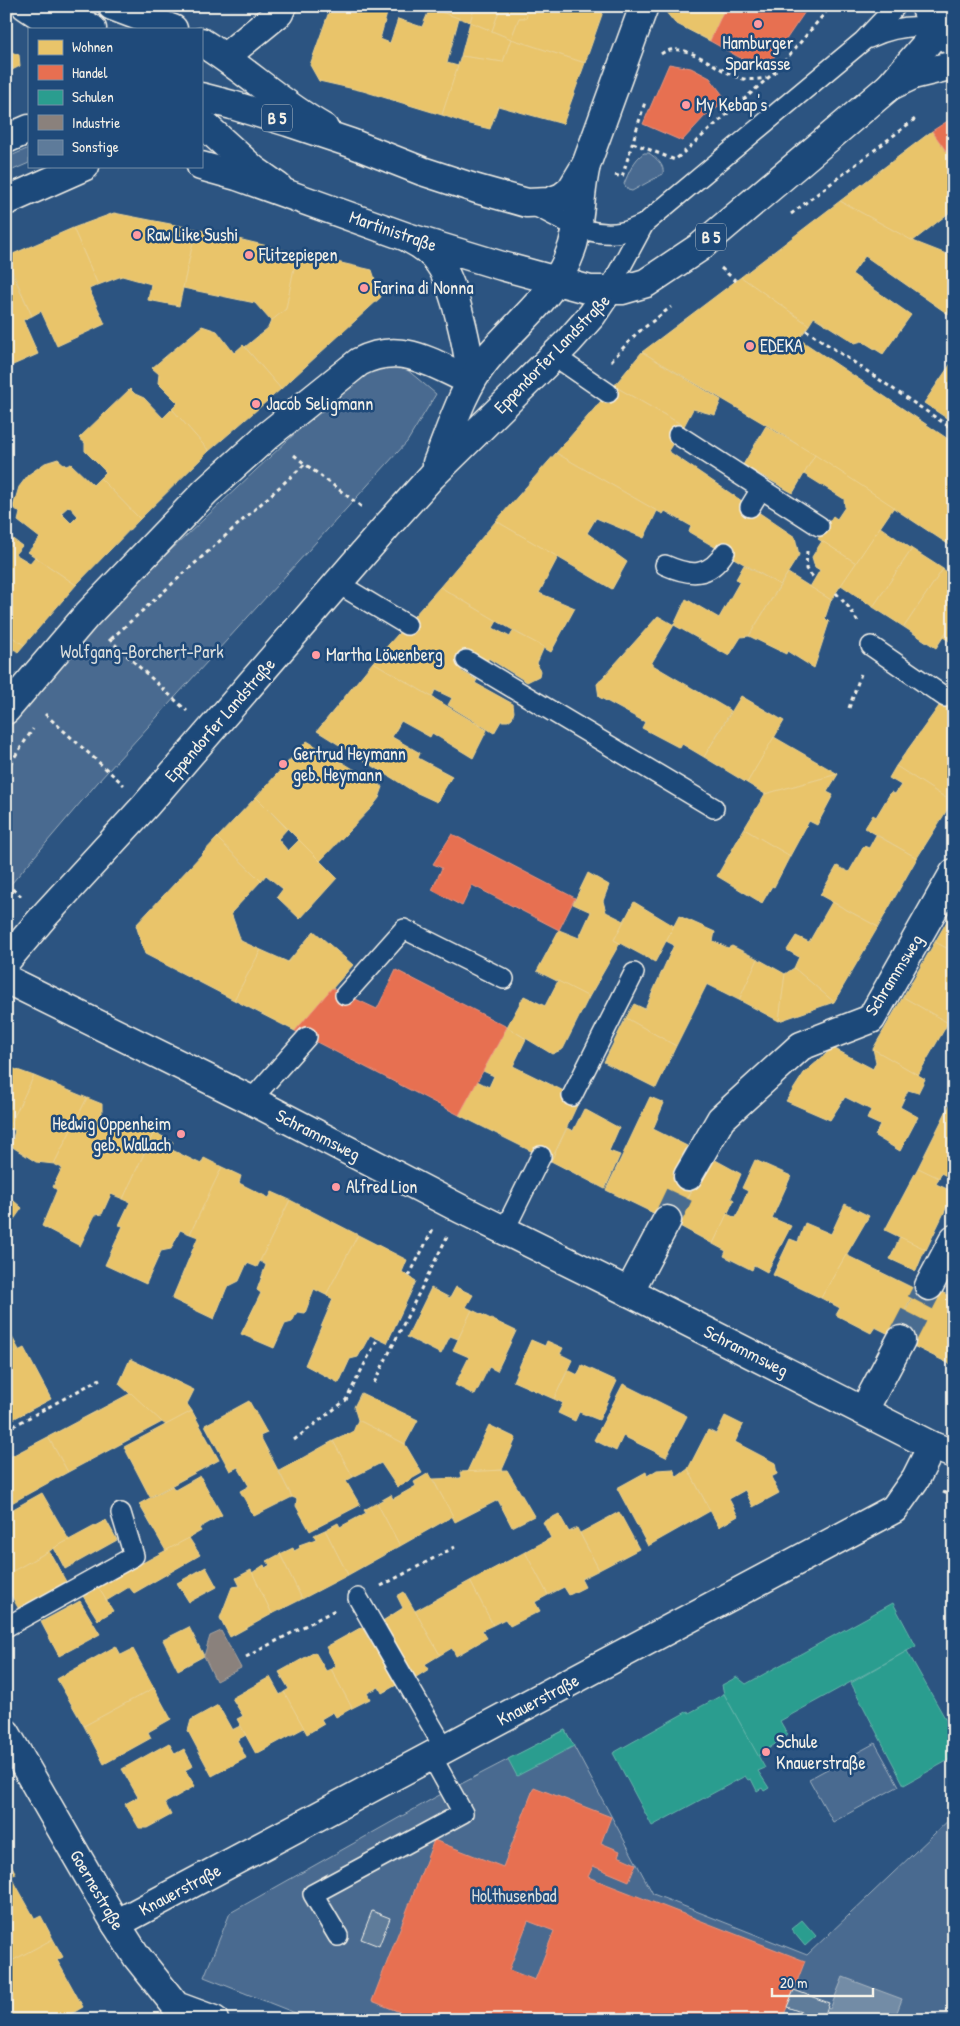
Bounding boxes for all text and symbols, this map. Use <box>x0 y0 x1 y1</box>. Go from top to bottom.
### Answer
marker: Hamburger Sparkasse <box>752 18 764 30</box>
legend <box>28 28 202 168</box>
place label: Hamburger Sparkasse <box>722 30 794 76</box>
text: Wohnen <box>72 36 113 57</box>
text: Handel <box>72 62 108 83</box>
text: Schulen <box>72 86 114 107</box>
place label: My Kebap's <box>696 92 767 117</box>
marker: My Kebap's <box>680 99 692 111</box>
road number: B 5 <box>262 105 292 132</box>
text: Industrie <box>72 112 120 133</box>
text: Sonstige <box>72 136 119 157</box>
street label: Martinistraße <box>346 204 440 257</box>
place label: Raw Like Sushi <box>147 222 238 247</box>
road number: B 5 <box>696 223 726 250</box>
marker: Raw Like Sushi <box>131 229 143 241</box>
place label: Flitzepiepen <box>258 242 338 267</box>
marker: Flitzepiepen <box>243 249 255 261</box>
place label: Farina di Nonna <box>373 275 473 300</box>
marker: Farina di Nonna <box>358 282 370 294</box>
street label: Eppendorfer Landstraße <box>488 288 615 419</box>
place label: EDEKA <box>760 333 803 358</box>
marker: EDEKA <box>744 340 756 352</box>
place label: Jacob Seligmann <box>266 391 373 416</box>
marker: Jacob Seligmann <box>250 398 262 410</box>
park label: Wolfgang-Borchert-Park <box>60 639 224 664</box>
place label: Martha Löwenberg <box>326 642 443 667</box>
marker: Martha Löwenberg <box>310 649 322 661</box>
street label: Eppendorfer Landstraße <box>159 652 281 787</box>
place label: Gertrud Heymann geb. Heymann <box>293 741 406 787</box>
marker: Gertrud Heymann geb. Heymann <box>277 758 289 770</box>
street label: Schrammsweg <box>859 929 928 1020</box>
street label: Schrammsweg <box>272 1103 365 1167</box>
place label: Hedwig Oppenheim geb. Wallach <box>52 1111 171 1157</box>
marker: Hedwig Oppenheim geb. Wallach <box>175 1128 187 1140</box>
place label: Alfred Lion <box>346 1174 417 1199</box>
marker: Alfred Lion <box>330 1181 342 1193</box>
street label: Schrammsweg <box>700 1319 793 1383</box>
street label: Knauerstraße <box>492 1667 583 1732</box>
place label: Schule Knauerstraße <box>776 1729 866 1775</box>
marker: Schule Knauerstraße <box>760 1746 772 1758</box>
street label: Goernestraße <box>64 1845 131 1935</box>
street label: Knauerstraße <box>134 1857 225 1922</box>
park label: Holthusenbad <box>471 1883 557 1908</box>
scale bar <box>772 1966 874 1998</box>
text: 20 m <box>780 1972 807 1993</box>

